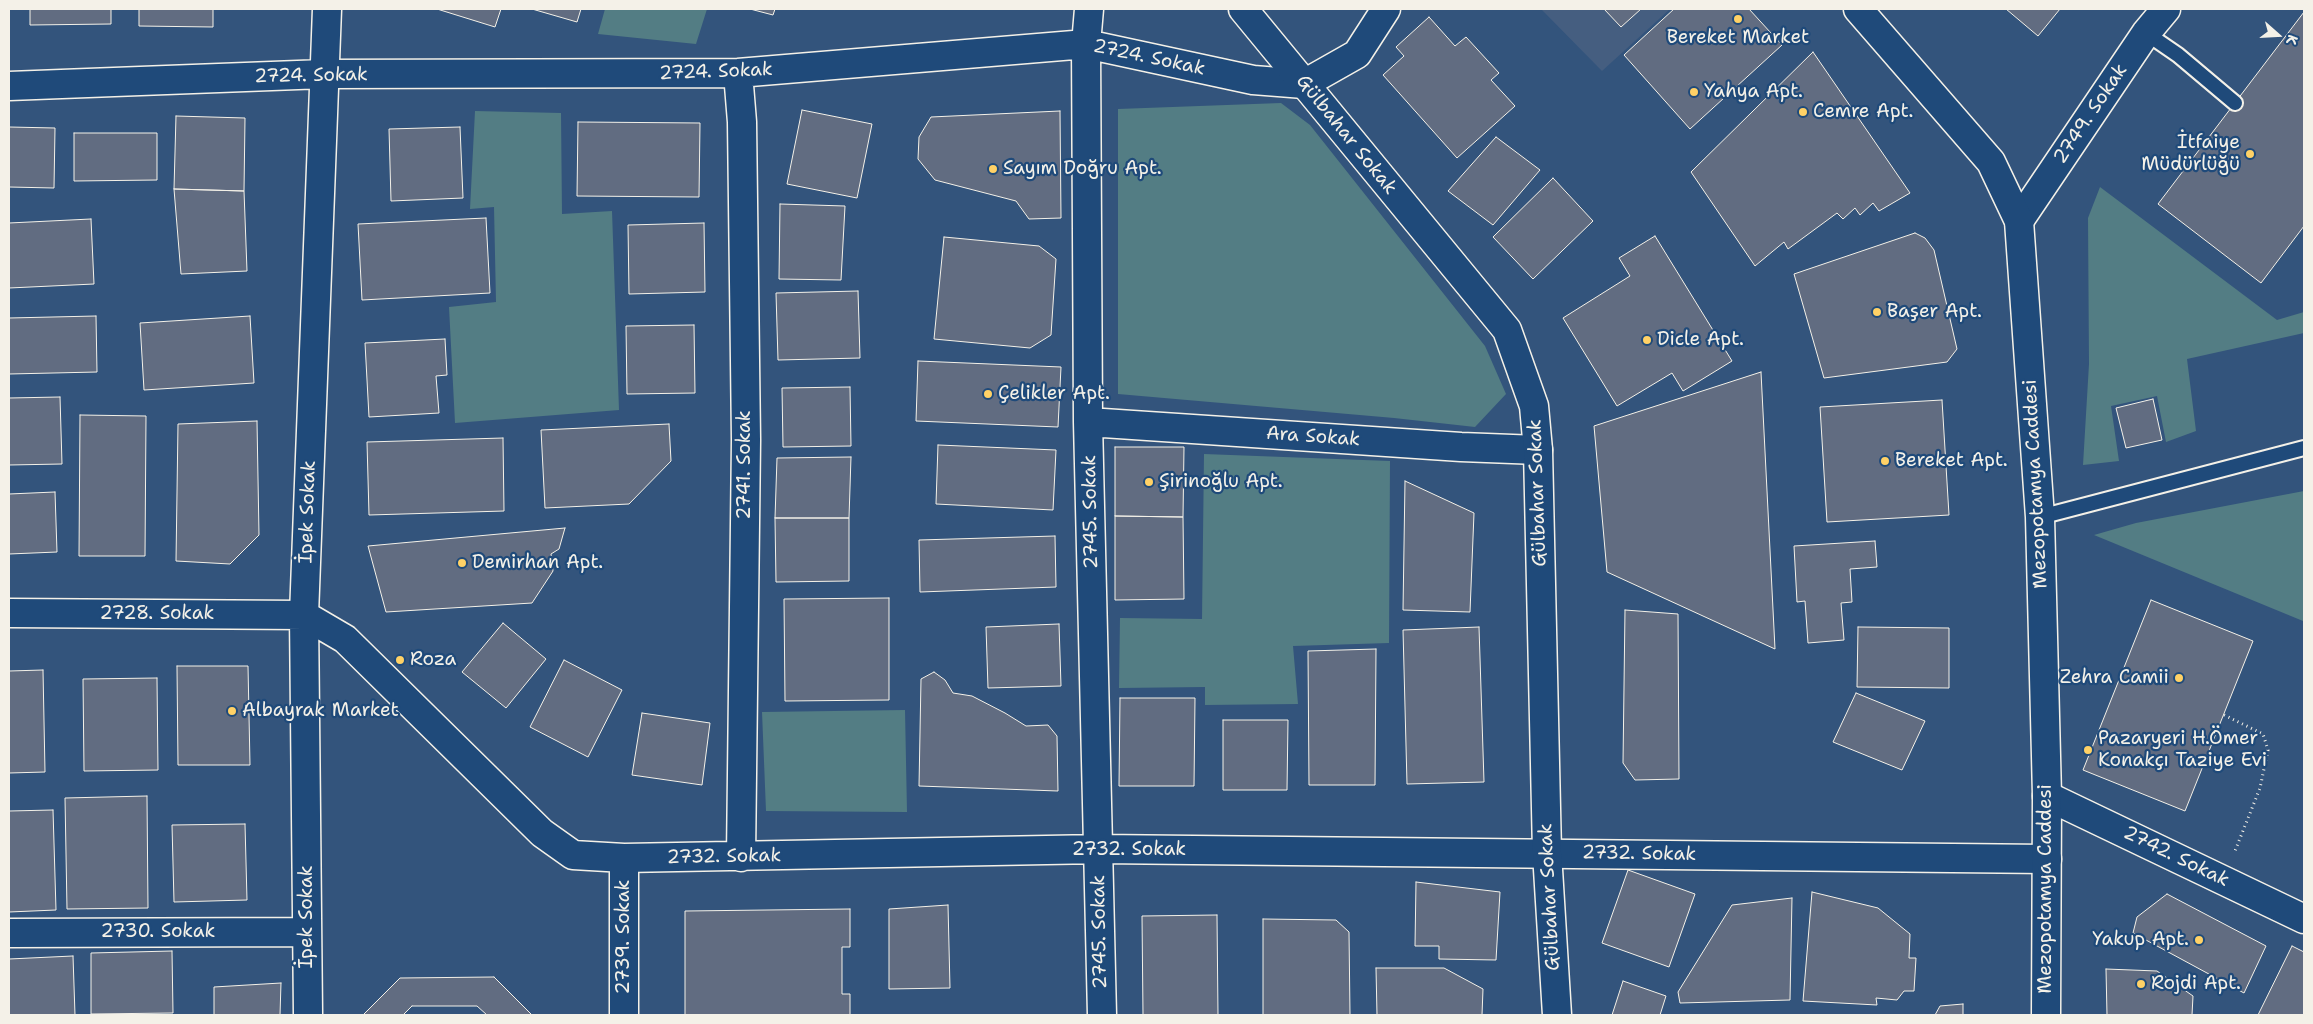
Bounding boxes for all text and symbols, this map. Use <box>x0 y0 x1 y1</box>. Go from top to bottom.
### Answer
north arrow <box>2253 10 2303 60</box>
marker: Bereket Market <box>1732 13 1744 25</box>
place label: Bereket Market <box>1667 27 1809 49</box>
text: K <box>2282 32 2302 47</box>
street label: 2724. Sokak <box>1091 35 1207 81</box>
street label: 2724. Sokak <box>659 59 773 85</box>
street label: 2749. Sokak <box>2049 60 2133 168</box>
street label: 2724. Sokak <box>254 64 368 88</box>
street label: Gülbahar Sokak <box>1291 70 1401 200</box>
place label: Yahya Apt. <box>1704 81 1803 103</box>
marker: Yahya Apt. <box>1688 86 1700 98</box>
place label: Cemre Apt. <box>1813 101 1913 123</box>
marker: Cemre Apt. <box>1797 106 1809 118</box>
place label: İtfaiye Müdürlüğü <box>2141 132 2240 176</box>
marker: İtfaiye Müdürlüğü <box>2244 148 2256 160</box>
place label: Sayım Doğru Apt. <box>1003 158 1162 180</box>
marker: Sayım Doğru Apt. <box>987 163 999 175</box>
place label: Başer Apt. <box>1887 301 1982 323</box>
marker: Başer Apt. <box>1871 306 1883 318</box>
place label: Dicle Apt. <box>1657 329 1744 351</box>
marker: Dicle Apt. <box>1641 334 1653 346</box>
street label: Mezopotamya Caddesi <box>2019 379 2053 589</box>
place label: Çelikler Apt. <box>998 383 1110 405</box>
marker: Çelikler Apt. <box>982 388 994 400</box>
street label: 2741. Sokak <box>734 410 756 520</box>
street label: Gülbahar Sokak <box>1524 419 1552 567</box>
street label: Ara Sokak <box>1265 422 1361 452</box>
place label: Bereket Apt. <box>1895 450 2008 472</box>
street label: 2745. Sokak <box>1079 455 1103 569</box>
marker: Bereket Apt. <box>1879 455 1891 467</box>
street label: İpek Sokak <box>295 460 321 564</box>
place label: Şirinoğlu Apt. <box>1159 471 1283 493</box>
marker: Şirinoğlu Apt. <box>1143 476 1155 488</box>
place label: Demirhan Apt. <box>472 552 603 574</box>
marker: Demirhan Apt. <box>456 557 468 569</box>
street label: 2728. Sokak <box>100 603 214 625</box>
place label: Roza <box>410 649 456 671</box>
marker: Roza <box>394 654 406 666</box>
place label: Zehra Camii <box>2060 667 2169 689</box>
marker: Zehra Camii <box>2173 672 2185 684</box>
place label: Albayrak Market <box>242 700 399 722</box>
marker: Albayrak Market <box>226 705 238 717</box>
place label: Pazaryeri H.Ömer Konakçı Taziye Evi <box>2098 728 2267 772</box>
marker: Pazaryeri H.Ömer Konakçı Taziye Evi <box>2082 744 2094 756</box>
street label: Mezopotamya Caddesi <box>2035 784 2057 994</box>
street label: 2742. Sokak <box>2119 822 2233 892</box>
street label: Gülbahar Sokak <box>1535 823 1565 971</box>
street label: 2732. Sokak <box>1072 839 1186 861</box>
street label: 2732. Sokak <box>1582 842 1696 866</box>
street label: 2732. Sokak <box>667 845 781 869</box>
street label: İpek Sokak <box>296 865 318 969</box>
street label: 2745. Sokak <box>1088 875 1112 989</box>
street label: 2739. Sokak <box>613 880 635 994</box>
street label: 2730. Sokak <box>101 921 215 943</box>
place label: Yakup Apt. <box>2092 929 2189 951</box>
marker: Yakup Apt. <box>2193 934 2205 946</box>
place label: Rojdi Apt. <box>2151 973 2241 995</box>
marker: Rojdi Apt. <box>2135 978 2147 990</box>

